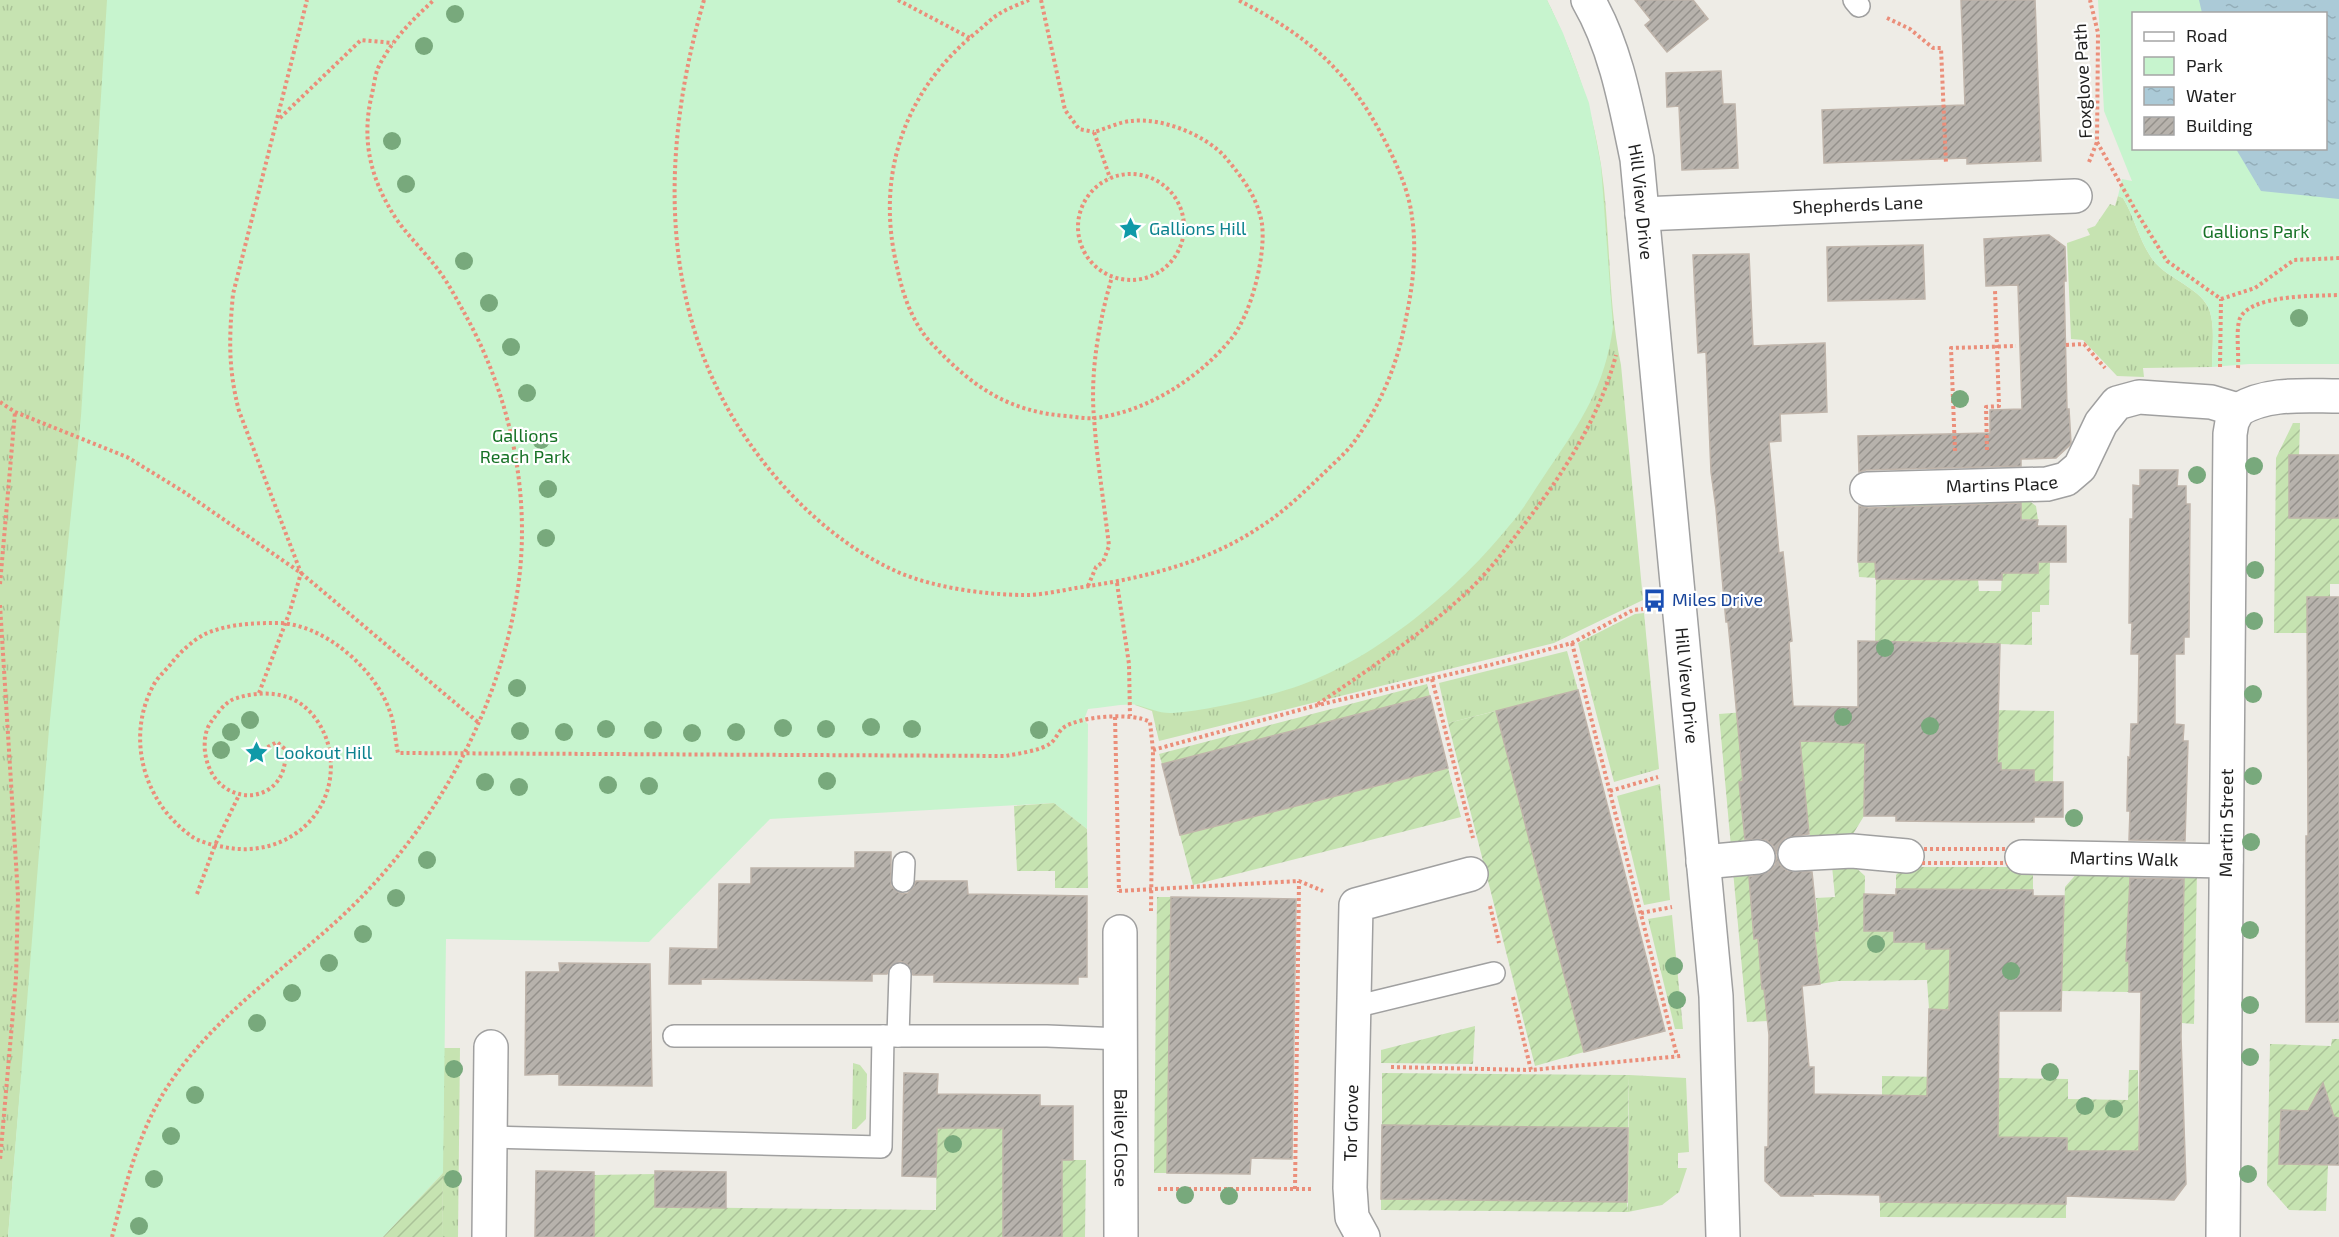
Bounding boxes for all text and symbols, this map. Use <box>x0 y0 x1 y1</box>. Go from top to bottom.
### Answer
legend <box>2132 12 2327 150</box>
street label: Foxglove Path <box>2068 23 2096 139</box>
text: Road <box>2186 24 2227 46</box>
text: Park <box>2186 54 2223 76</box>
text: Water <box>2186 84 2236 106</box>
text: Building <box>2186 114 2253 136</box>
street label: Hill View Drive <box>1624 142 1658 261</box>
street label: Shepherds Lane <box>1792 190 1924 218</box>
place icon: Gallions Hill <box>1118 216 1144 242</box>
place label: Gallions Hill <box>1149 217 1247 239</box>
park label: Gallions Park <box>2203 220 2310 242</box>
park label: Gallions Reach Park <box>480 424 570 467</box>
street label: Martins Place <box>1946 470 2060 497</box>
bus stop icon: Miles Drive <box>1641 587 1667 613</box>
place label: Miles Drive <box>1672 588 1763 610</box>
street label: Hill View Drive <box>1671 626 1704 745</box>
place icon: Lookout Hill <box>244 740 270 766</box>
place label: Lookout Hill <box>275 741 373 763</box>
street label: Martin Street <box>2214 768 2237 877</box>
street label: Martins Walk <box>2069 846 2179 870</box>
street label: Tor Grove <box>1339 1084 1362 1162</box>
street label: Bailey Close <box>1111 1089 1133 1187</box>

